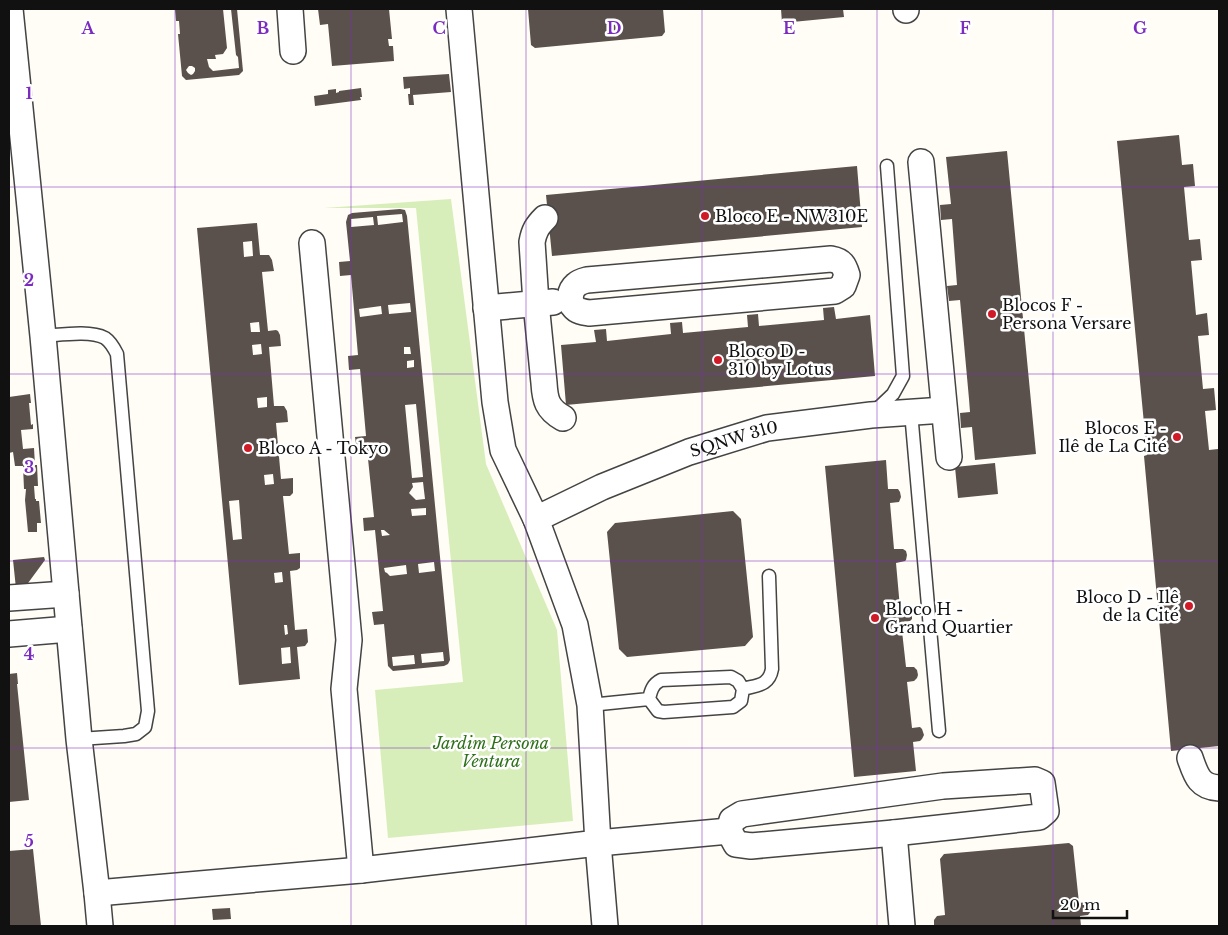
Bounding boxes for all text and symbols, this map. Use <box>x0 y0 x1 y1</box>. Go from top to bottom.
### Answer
text: A <box>81 18 96 38</box>
text: B <box>257 18 270 38</box>
text: C <box>432 18 446 38</box>
text: D <box>607 18 621 38</box>
text: E <box>783 18 795 38</box>
text: F <box>959 18 971 38</box>
text: G <box>1133 18 1147 38</box>
text: 1 <box>26 83 33 103</box>
place label: Bloco E - NW310E <box>715 206 868 226</box>
marker: Bloco E - NW310E <box>699 210 711 222</box>
text: 2 <box>24 270 34 290</box>
place label: Blocos F - Persona Versare <box>1002 295 1131 333</box>
marker: Blocos F - Persona Versare <box>986 308 998 320</box>
place label: Bloco D - 310 by Lotus <box>728 341 832 379</box>
marker: Bloco D - 310 by Lotus <box>712 354 724 366</box>
street label: SQNW 310 <box>687 417 779 461</box>
place label: Blocos E - Ilê de La Cité <box>1058 418 1167 456</box>
marker: Blocos E - Ilê de La Cité <box>1171 431 1183 443</box>
place label: Bloco A - Tokyo <box>258 438 388 458</box>
marker: Bloco A - Tokyo <box>242 442 254 454</box>
text: 3 <box>24 457 34 477</box>
place label: Bloco D - Ilê de la Cité <box>1076 587 1179 625</box>
place label: Bloco H - Grand Quartier <box>885 599 1013 637</box>
marker: Bloco D - Ilê de la Cité <box>1183 600 1195 612</box>
marker: Bloco H - Grand Quartier <box>869 612 881 624</box>
text: 4 <box>24 644 34 664</box>
park label: Jardim Persona Ventura <box>432 733 549 771</box>
text: 5 <box>24 831 34 851</box>
scale bar <box>1053 888 1127 920</box>
text: 20 m <box>1060 895 1100 914</box>

